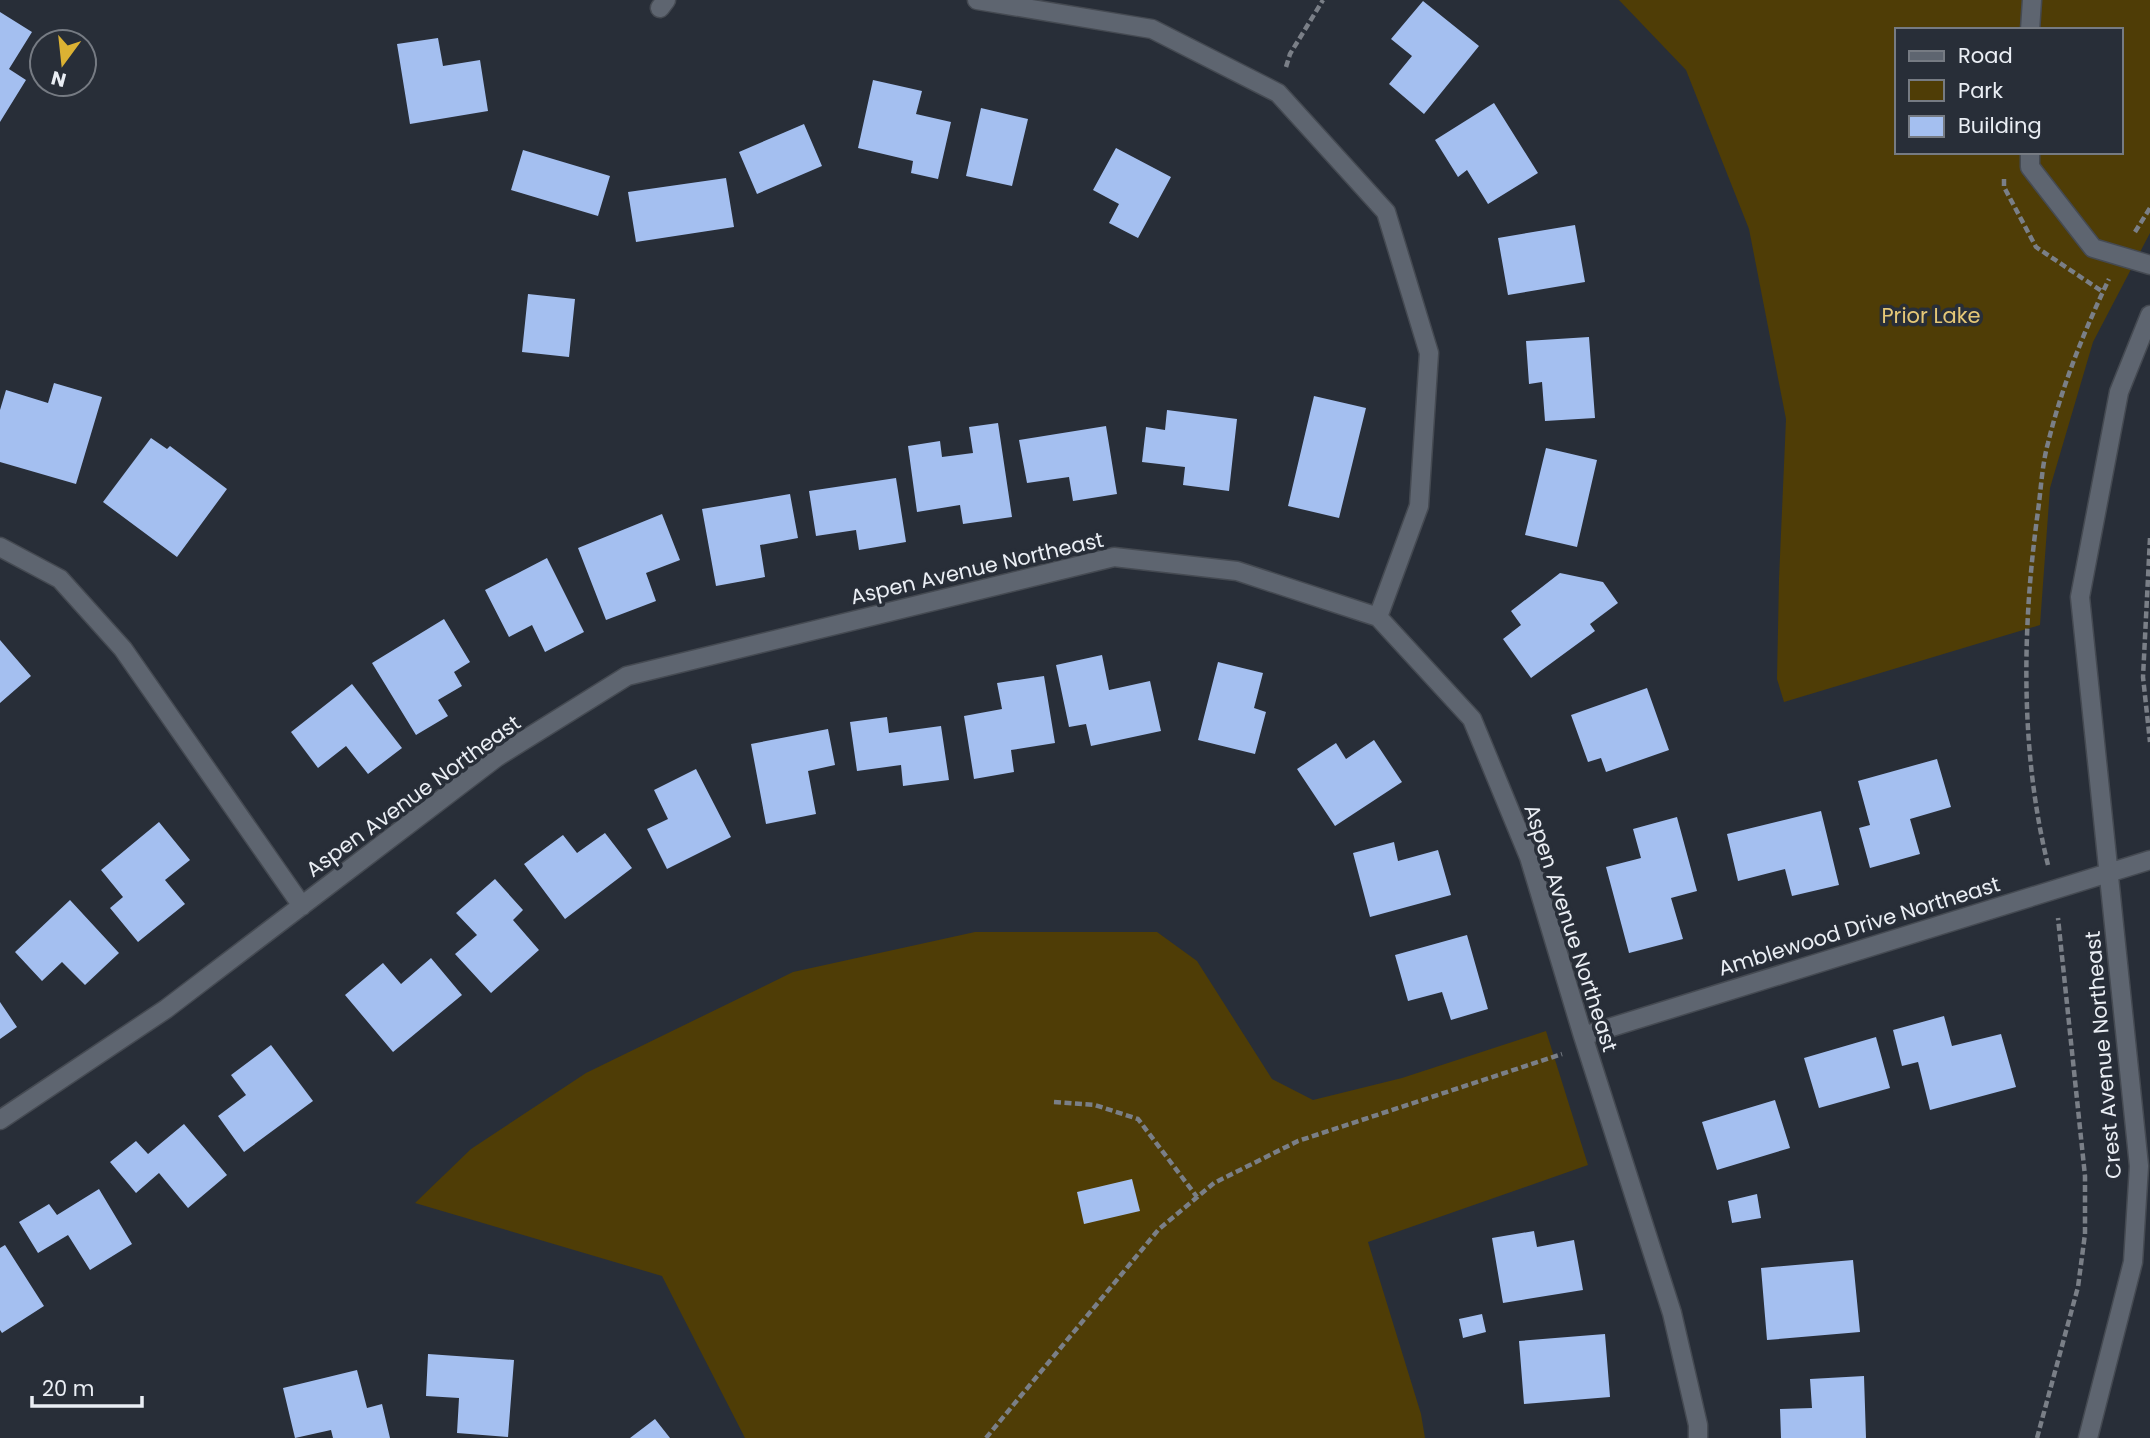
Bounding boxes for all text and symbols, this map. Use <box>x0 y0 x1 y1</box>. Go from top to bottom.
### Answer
north arrow <box>28 28 98 98</box>
legend <box>1895 28 2122 154</box>
text: Road <box>1958 41 2013 70</box>
text: N <box>48 64 69 94</box>
text: Park <box>1958 76 2003 105</box>
text: Building <box>1958 111 2042 140</box>
park label: Prior Lake <box>1881 301 1981 330</box>
street label: Aspen Avenue Northeast <box>848 525 1106 611</box>
street label: Aspen Avenue Northeast <box>300 708 526 884</box>
street label: Aspen Avenue Northeast <box>1517 800 1625 1056</box>
street label: Amblewood Drive Northeast <box>1715 869 2003 983</box>
street label: Crest Avenue Northeast <box>2078 930 2128 1180</box>
scale bar <box>32 1364 142 1408</box>
text: 20 m <box>42 1374 95 1403</box>

